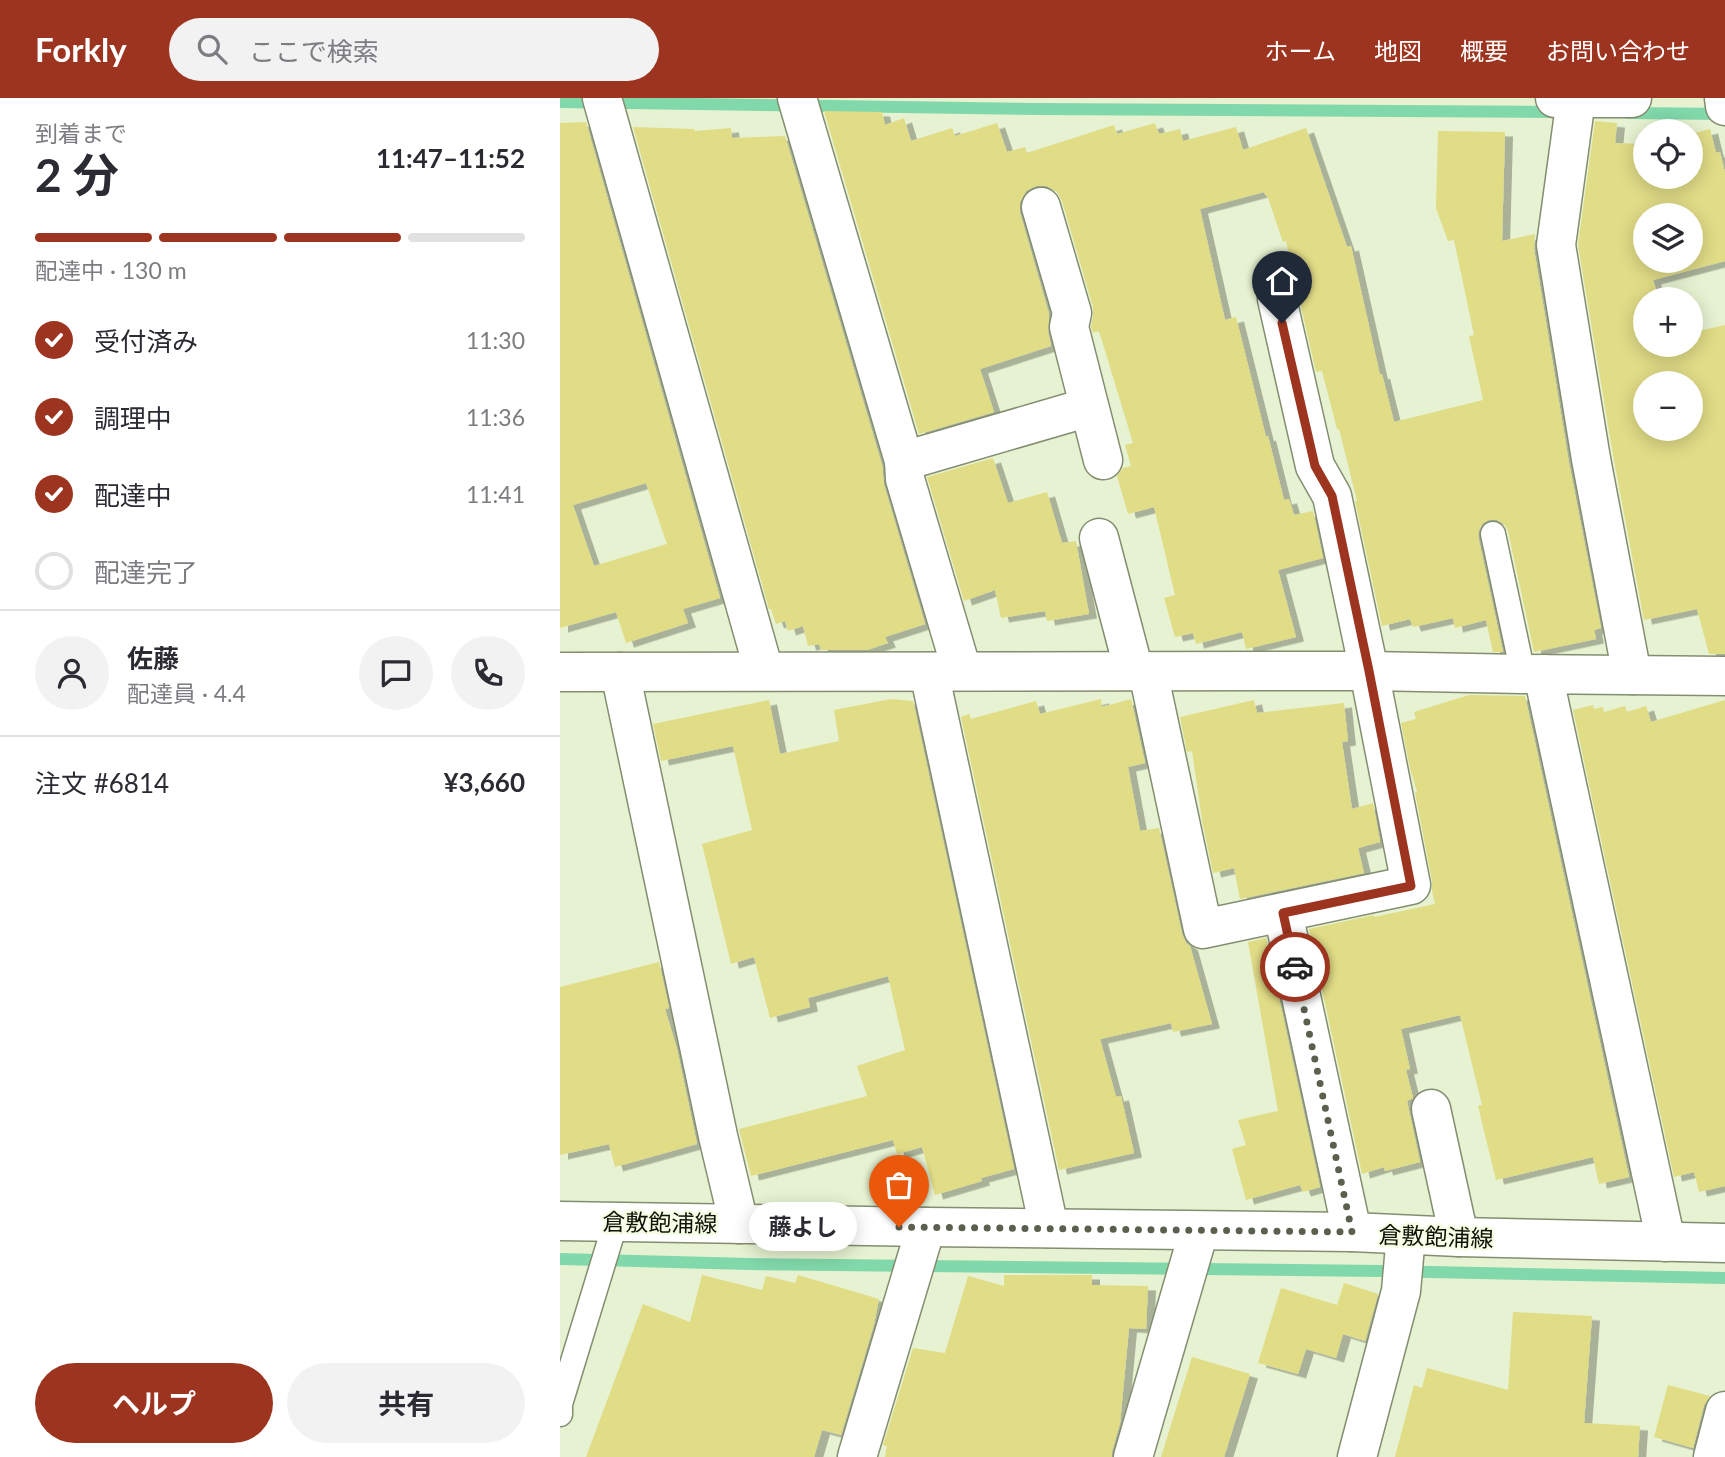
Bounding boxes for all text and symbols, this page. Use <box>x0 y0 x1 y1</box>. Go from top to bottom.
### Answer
search box <box>169 18 659 81</box>
text: Forkly <box>35 29 127 69</box>
icon: search <box>193 30 231 68</box>
text: ここで検索 <box>249 35 379 67</box>
text: ホーム <box>1265 36 1336 65</box>
text: 地図 <box>1374 36 1422 65</box>
text: 概要 <box>1460 36 1508 65</box>
text: お問い合わせ <box>1546 36 1690 65</box>
text: 到着まで <box>35 119 127 147</box>
map controls <box>1633 119 1703 441</box>
button: locate <box>1633 119 1703 189</box>
text: 11:47–11:52 <box>376 142 525 174</box>
text: 2 分 <box>35 147 119 202</box>
button: layers <box>1633 203 1703 273</box>
pin <box>1252 251 1312 323</box>
text: 配達中 · 130 m <box>35 256 187 284</box>
icon: home <box>1263 262 1301 300</box>
button: + <box>1633 287 1703 357</box>
icon: check <box>35 321 73 359</box>
text: 受付済み <box>94 325 198 357</box>
text: 11:30 <box>466 326 525 354</box>
button: − <box>1633 371 1703 441</box>
icon: check <box>35 398 73 436</box>
text: 調理中 <box>94 402 172 434</box>
text: 11:36 <box>466 403 525 431</box>
icon: check <box>35 475 73 513</box>
text: 配達中 <box>94 479 172 511</box>
text: 11:41 <box>466 480 525 508</box>
text: 配達完了 <box>94 556 198 588</box>
button: person <box>35 636 109 710</box>
button: chat <box>359 636 433 710</box>
button: phone <box>451 636 525 710</box>
text: 佐藤 <box>127 642 179 674</box>
text: 配達員 · 4.4 <box>127 679 246 707</box>
text: ¥3,660 <box>444 766 525 798</box>
text: 注文 #6814 <box>35 767 169 799</box>
courier <box>1260 932 1330 1002</box>
icon: car <box>1276 948 1314 986</box>
pin <box>869 1155 929 1227</box>
icon: bag <box>880 1166 918 1204</box>
callout: 藤よし <box>748 1202 857 1252</box>
street label: 倉敷飽浦線 <box>602 1207 718 1237</box>
text: 藤よし <box>769 1212 838 1240</box>
street label: 倉敷飽浦線 <box>1378 1220 1494 1252</box>
button: ヘルプ <box>35 1363 273 1443</box>
button: 共有 <box>287 1363 525 1443</box>

